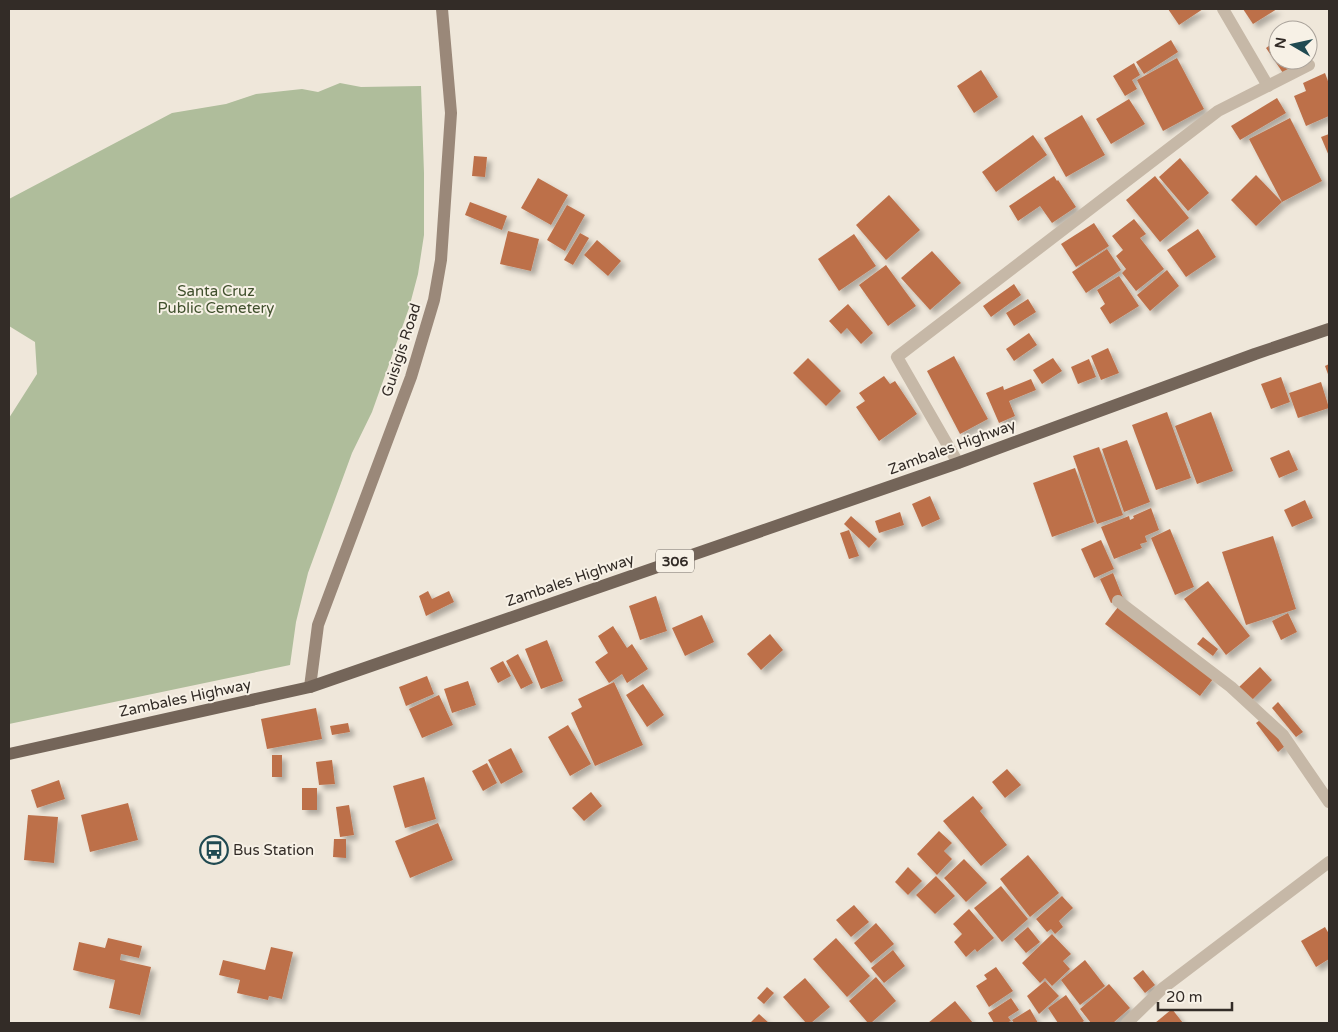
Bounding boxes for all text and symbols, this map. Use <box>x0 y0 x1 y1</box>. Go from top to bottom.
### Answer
north arrow <box>1268 20 1318 70</box>
text: N <box>1271 36 1290 50</box>
park label: Santa Cruz Public Cemetery <box>158 282 274 317</box>
street label: Guisigis Road <box>377 301 425 399</box>
street label: Zambales Highway <box>886 416 1018 478</box>
street label: Zambales Highway <box>503 550 637 610</box>
road number: 306 <box>656 550 694 572</box>
street label: Zambales Highway <box>117 675 253 721</box>
bus stop icon: Bus Station <box>199 835 229 865</box>
place label: Bus Station <box>233 841 314 859</box>
scale bar <box>1158 980 1232 1012</box>
text: 20 m <box>1166 988 1203 1006</box>

